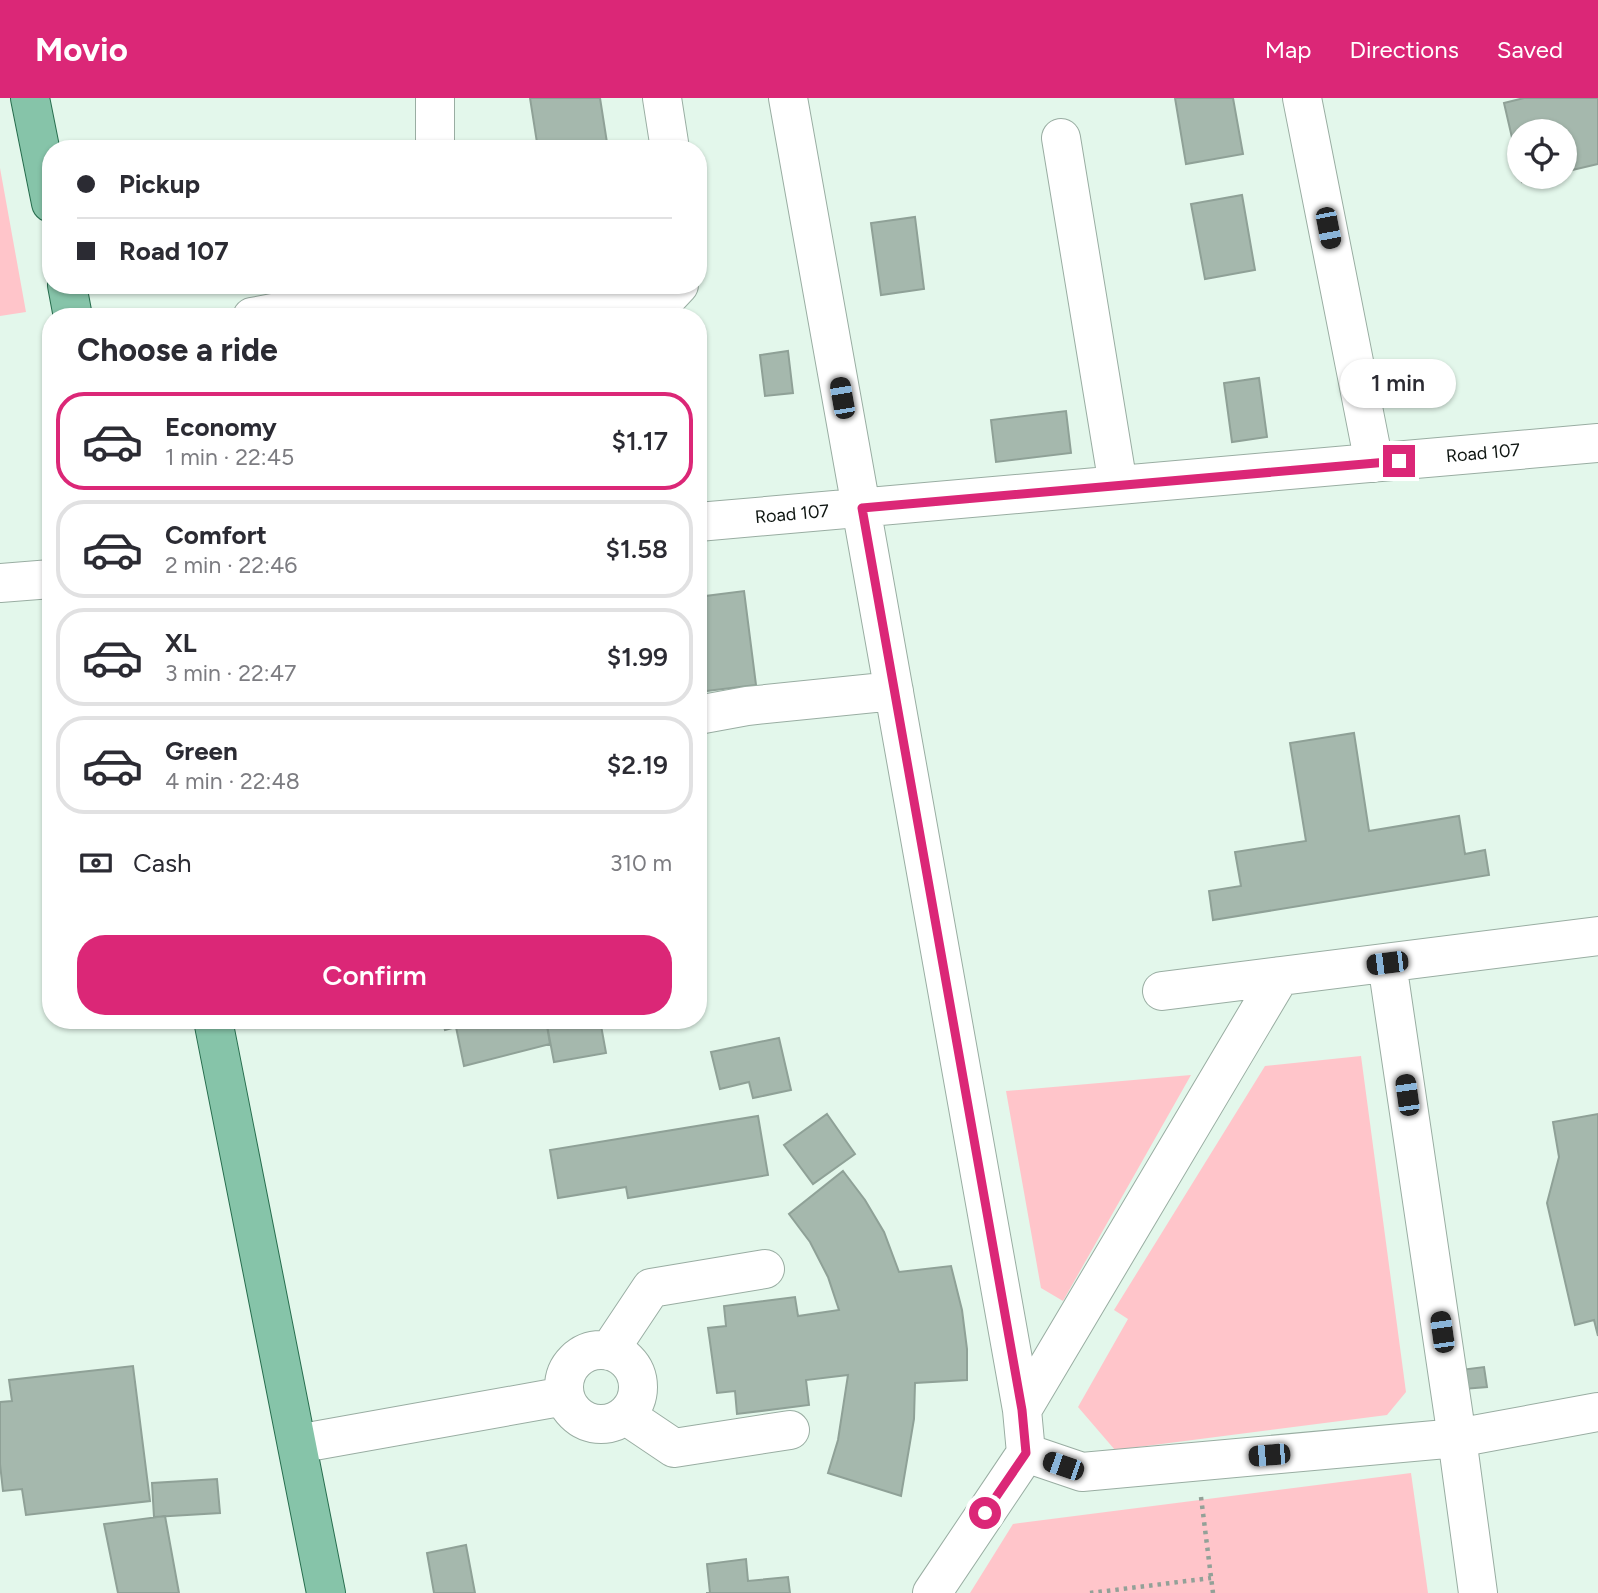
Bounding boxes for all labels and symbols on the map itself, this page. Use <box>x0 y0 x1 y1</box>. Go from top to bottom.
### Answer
car <box>1314 205 1343 251</box>
callout: 1 min <box>1341 360 1457 408</box>
car <box>829 375 856 421</box>
street label: Road 107 <box>1445 439 1521 467</box>
route end <box>1383 445 1415 477</box>
street label: Road 107 <box>754 500 830 528</box>
car <box>1365 950 1410 976</box>
car <box>1394 1073 1421 1117</box>
car <box>1429 1310 1456 1354</box>
car <box>1248 1443 1291 1467</box>
car <box>1040 1449 1087 1483</box>
route start <box>969 1497 1001 1529</box>

